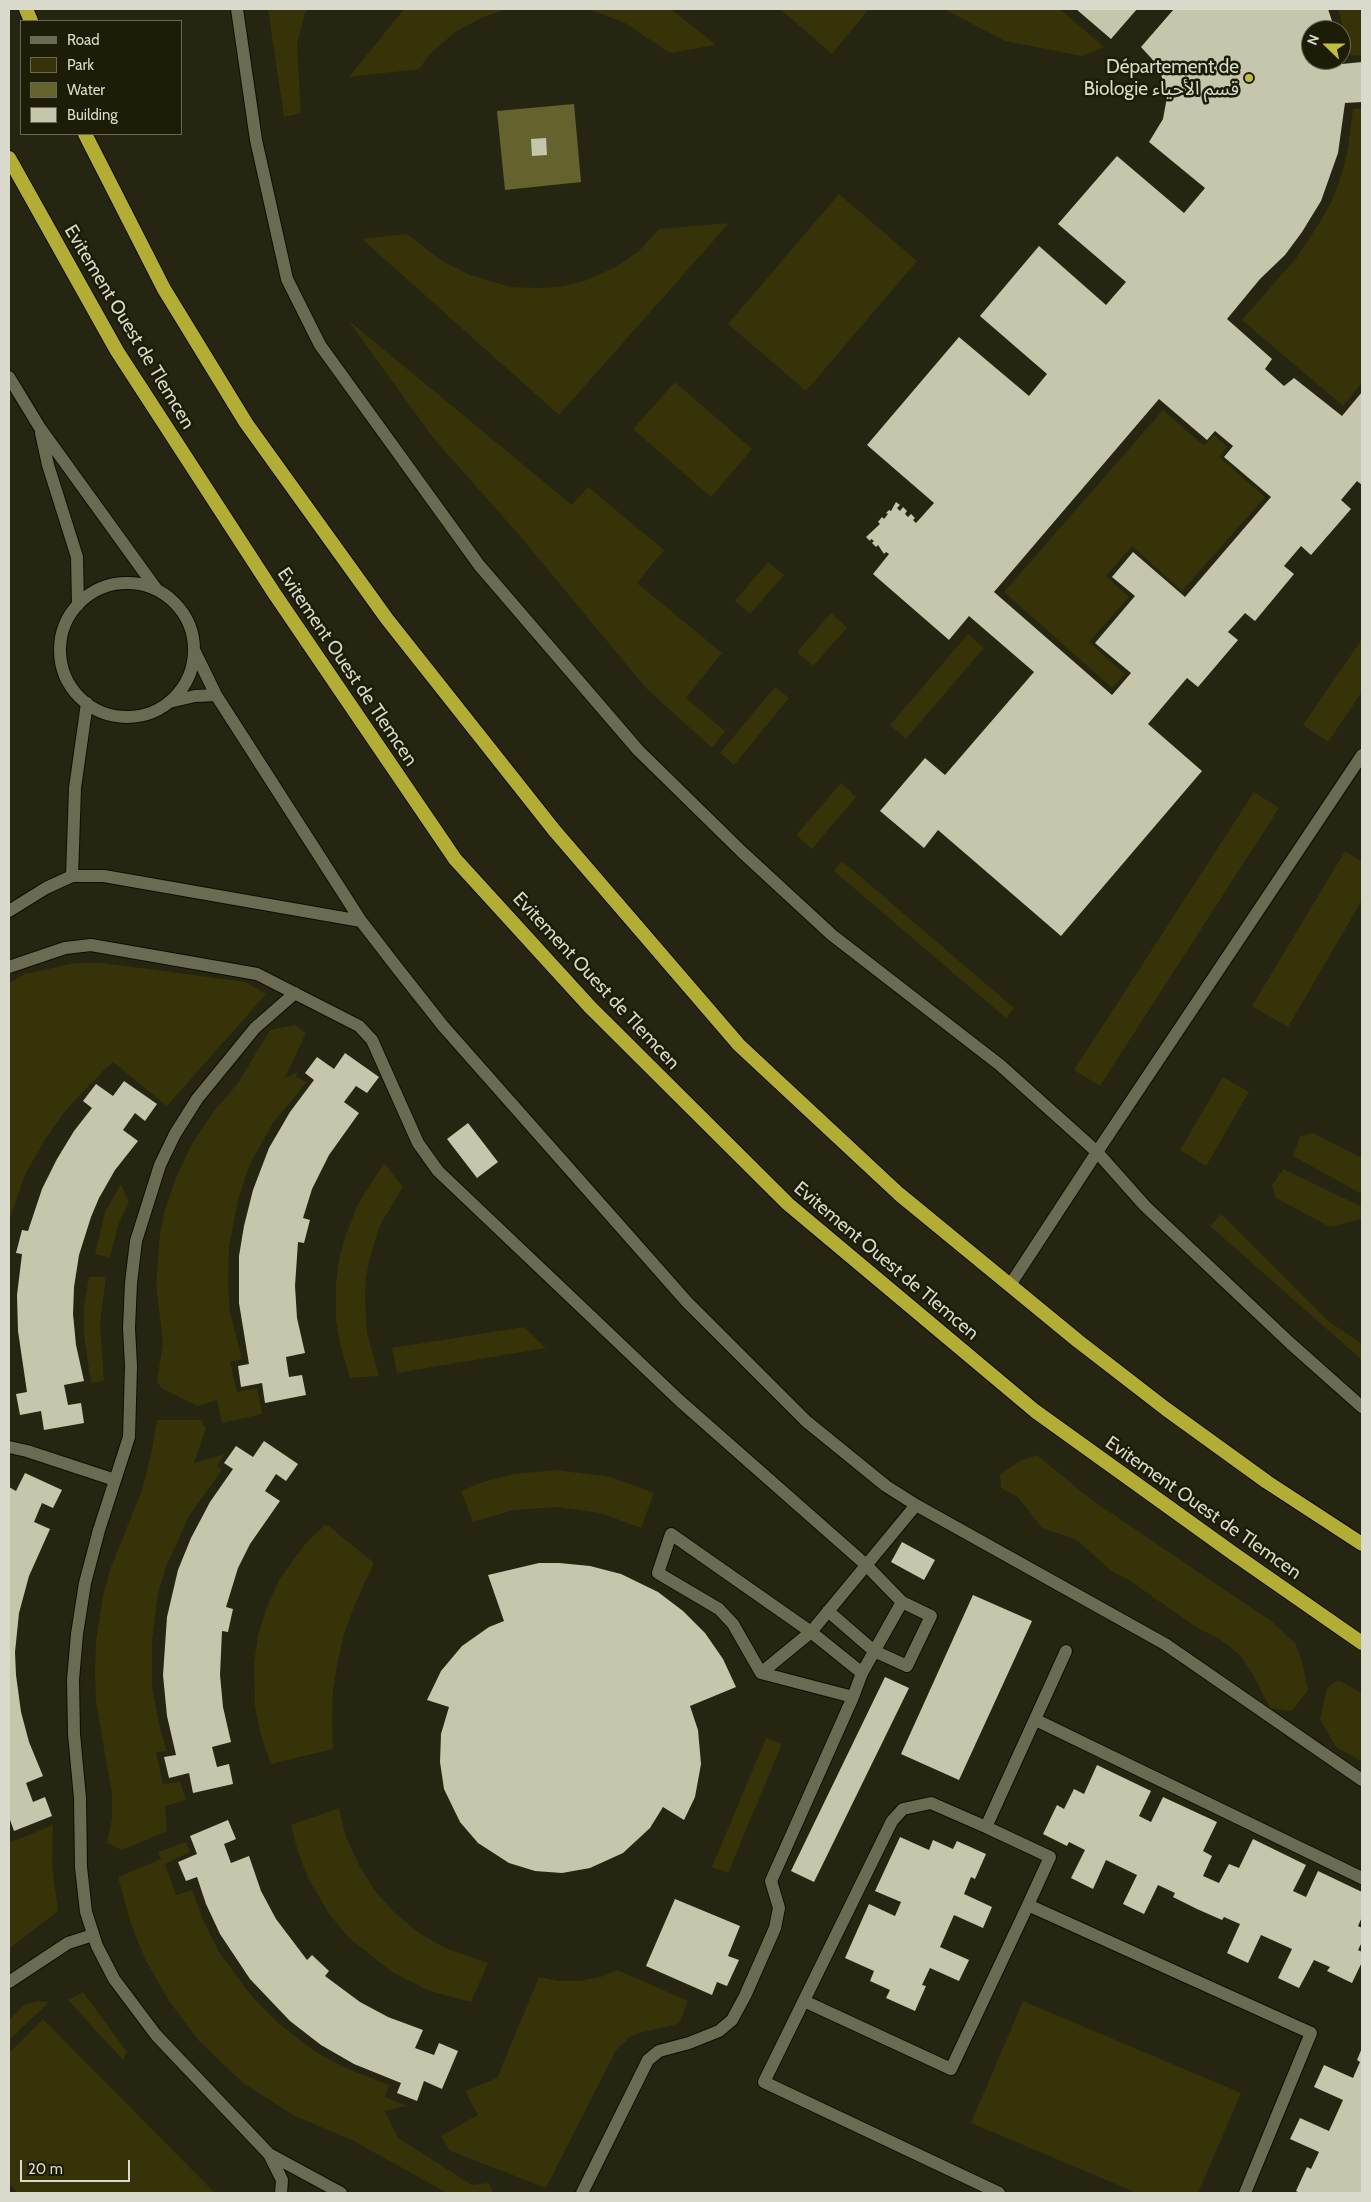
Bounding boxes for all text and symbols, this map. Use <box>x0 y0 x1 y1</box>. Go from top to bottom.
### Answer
legend <box>20 20 182 135</box>
north arrow <box>1301 20 1351 70</box>
text: Road <box>67 31 100 49</box>
text: N <box>1303 32 1323 48</box>
text: Park <box>67 56 94 74</box>
place label: Département de Biologie قسم الأحياء <box>1084 56 1239 100</box>
marker: Département de Biologie قسم الأحياء <box>1243 72 1255 84</box>
text: Water <box>67 81 105 99</box>
text: Building <box>67 106 118 124</box>
street label: Evitement Ouest de Tlemcen <box>59 221 199 433</box>
street label: Evitement Ouest de Tlemcen <box>272 564 422 770</box>
street label: Evitement Ouest de Tlemcen <box>508 888 684 1074</box>
street label: Evitement Ouest de Tlemcen <box>789 1177 983 1345</box>
street label: Evitement Ouest de Tlemcen <box>1101 1432 1305 1584</box>
scale bar <box>22 2150 132 2182</box>
text: 20 m <box>28 2160 63 2178</box>

